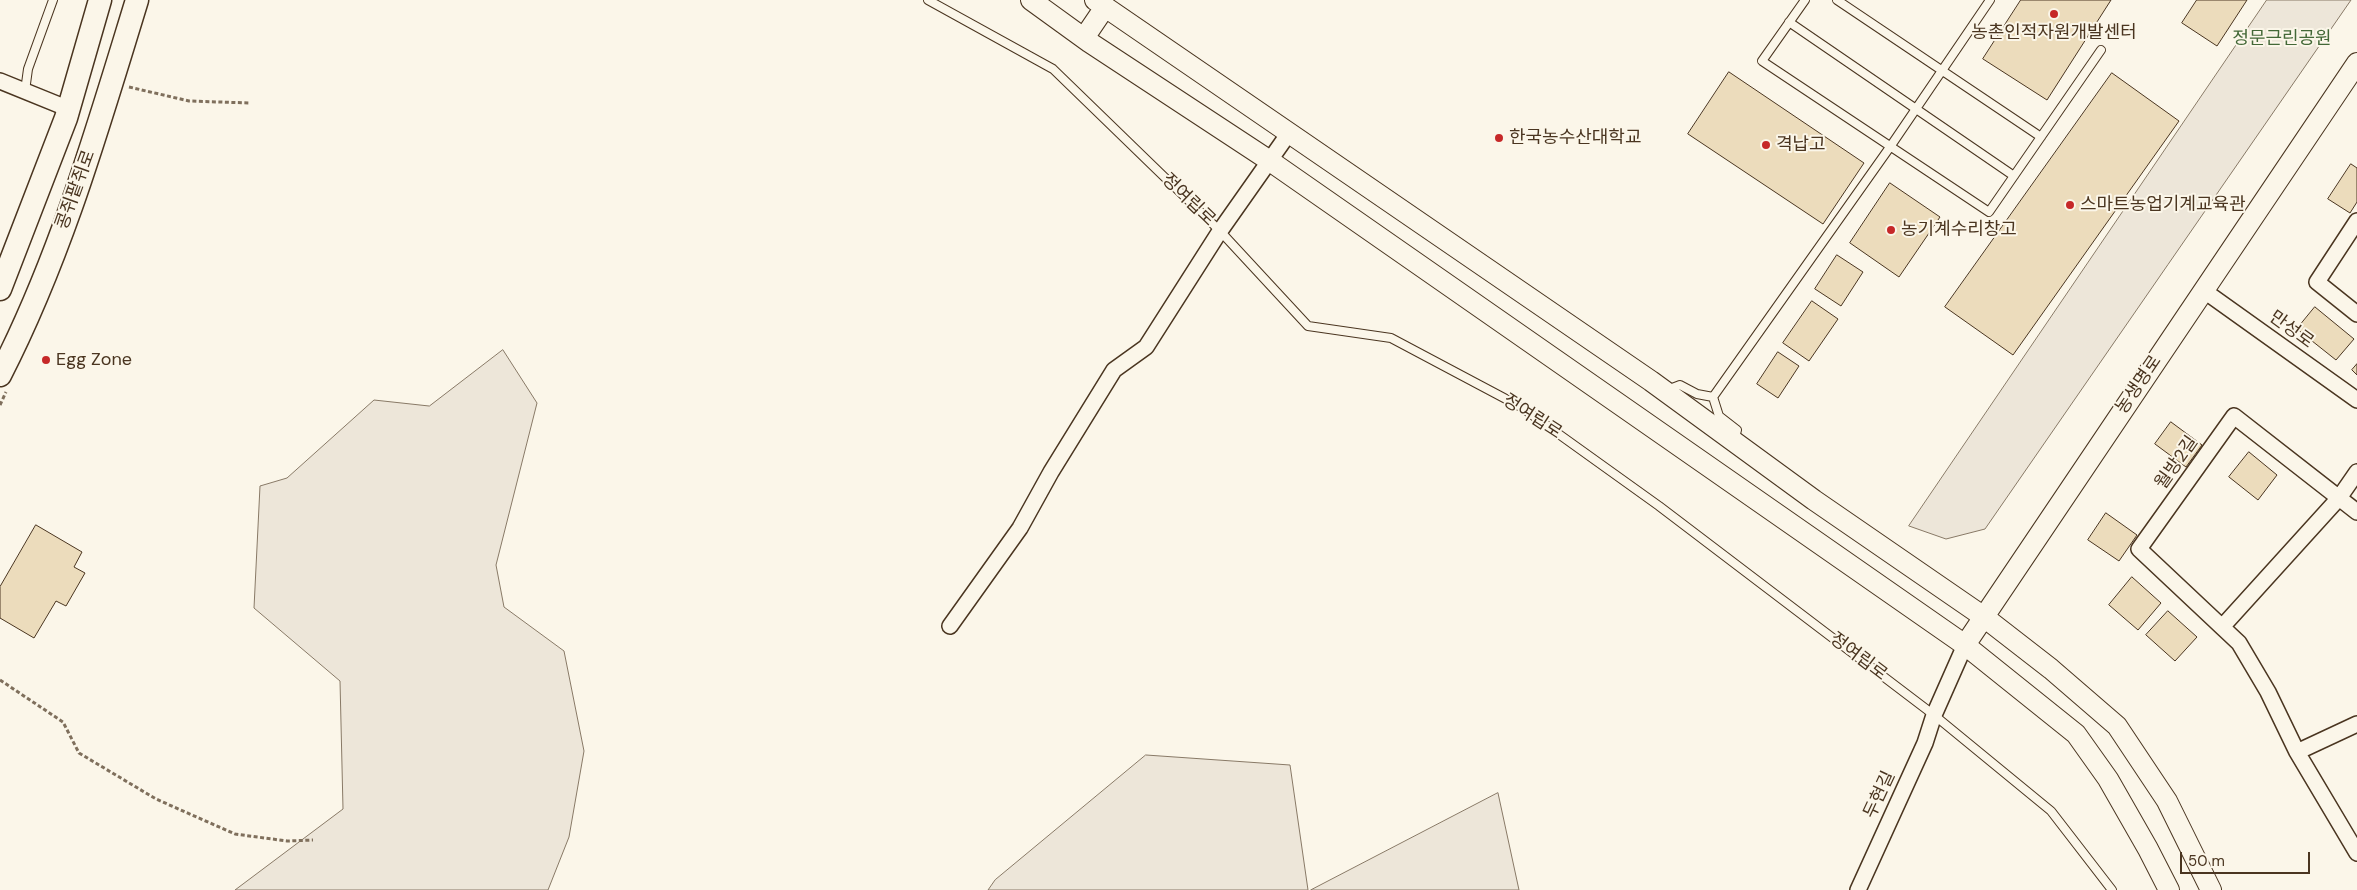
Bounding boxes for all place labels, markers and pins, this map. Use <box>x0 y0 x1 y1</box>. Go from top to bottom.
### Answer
marker: 농촌인적자원개발센터 <box>2048 8 2060 20</box>
place label: 농촌인적자원개발센터 <box>1971 22 2137 44</box>
place label: 한국농수산대학교 <box>1509 127 1641 149</box>
marker: 한국농수산대학교 <box>1493 132 1505 144</box>
place label: 격납고 <box>1776 134 1826 156</box>
marker: 격납고 <box>1760 139 1772 151</box>
place label: 스마트농업기계교육관 <box>2080 194 2246 216</box>
marker: 스마트농업기계교육관 <box>2064 199 2076 211</box>
place label: 농기계수리창고 <box>1901 219 2017 241</box>
marker: 농기계수리창고 <box>1885 224 1897 236</box>
place label: Egg Zone <box>56 349 132 371</box>
marker: Egg Zone <box>40 354 52 366</box>

